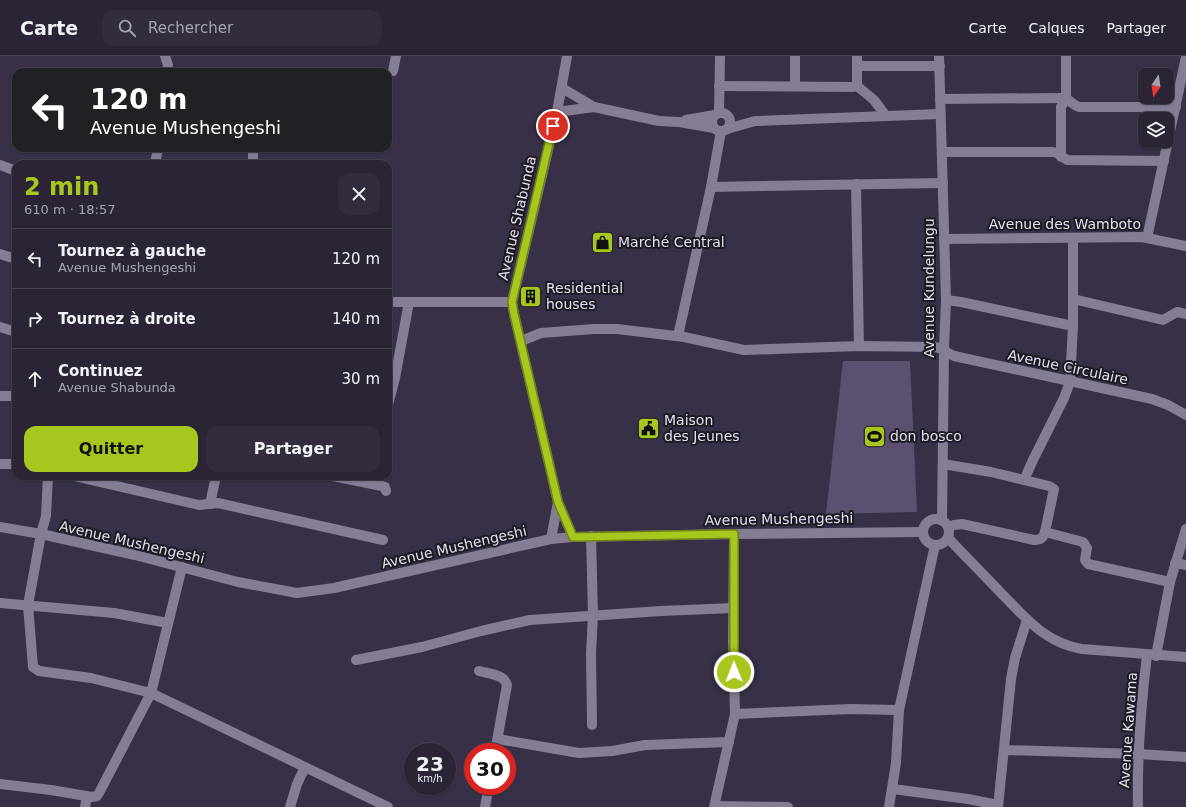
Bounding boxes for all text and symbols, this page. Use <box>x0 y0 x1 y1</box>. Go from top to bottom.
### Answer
search box <box>102 10 382 46</box>
text: Carte <box>20 17 78 39</box>
icon: search <box>116 17 138 39</box>
text: Rechercher <box>148 19 233 37</box>
text: Carte <box>968 20 1007 36</box>
text: Calques <box>1029 20 1085 36</box>
text: Partager <box>1107 20 1166 36</box>
north arrow <box>1138 68 1174 104</box>
map controls <box>1138 68 1174 148</box>
text: 120 m <box>90 83 187 116</box>
icon: left <box>24 84 76 136</box>
pin <box>536 109 570 143</box>
button: layers <box>1138 112 1174 148</box>
icon: arrive <box>542 115 564 137</box>
text: Avenue Mushengeshi <box>90 117 281 138</box>
street label: Avenue Shabunda <box>495 154 539 282</box>
text: 2 min <box>24 173 99 201</box>
button: close <box>338 173 380 215</box>
text: 610 m · 18:57 <box>24 202 115 217</box>
street label: Avenue des Wamboto <box>989 216 1141 232</box>
street label: Avenue Kundelungu <box>921 218 937 358</box>
shop icon: Marché Central <box>589 229 615 255</box>
place label: Marché Central <box>618 234 725 250</box>
text: Tournez à gauche <box>58 242 206 260</box>
icon: left <box>24 248 46 270</box>
text: 120 m <box>332 250 380 268</box>
text: Avenue Mushengeshi <box>58 260 196 275</box>
place label: Residential houses <box>546 280 623 312</box>
building icon: Residential houses <box>518 283 544 309</box>
icon: right <box>24 308 46 330</box>
text: Tournez à droite <box>58 310 196 328</box>
text: 140 m <box>332 310 380 328</box>
street label: Avenue Circulaire <box>1006 346 1130 388</box>
text: Continuez <box>58 362 143 380</box>
icon: ahead <box>24 368 46 390</box>
text: 30 m <box>342 370 380 388</box>
text: Avenue Shabunda <box>58 380 176 395</box>
place label: Maison des Jeunes <box>664 412 740 444</box>
public building icon: Maison des Jeunes <box>635 415 661 441</box>
sports icon: don bosco <box>861 423 887 449</box>
button: Quitter <box>24 426 198 472</box>
button: Partager <box>206 426 380 472</box>
place label: don bosco <box>890 428 962 444</box>
street label: Avenue Mushengeshi <box>705 510 853 528</box>
street label: Avenue Mushengeshi <box>58 517 206 567</box>
street label: Avenue Mushengeshi <box>380 522 528 572</box>
position arrow <box>713 651 755 693</box>
street label: Avenue Kawama <box>1116 671 1140 789</box>
speed limit sign: 30 <box>464 743 516 795</box>
text: 23 <box>416 752 444 776</box>
text: km/h <box>417 773 443 784</box>

